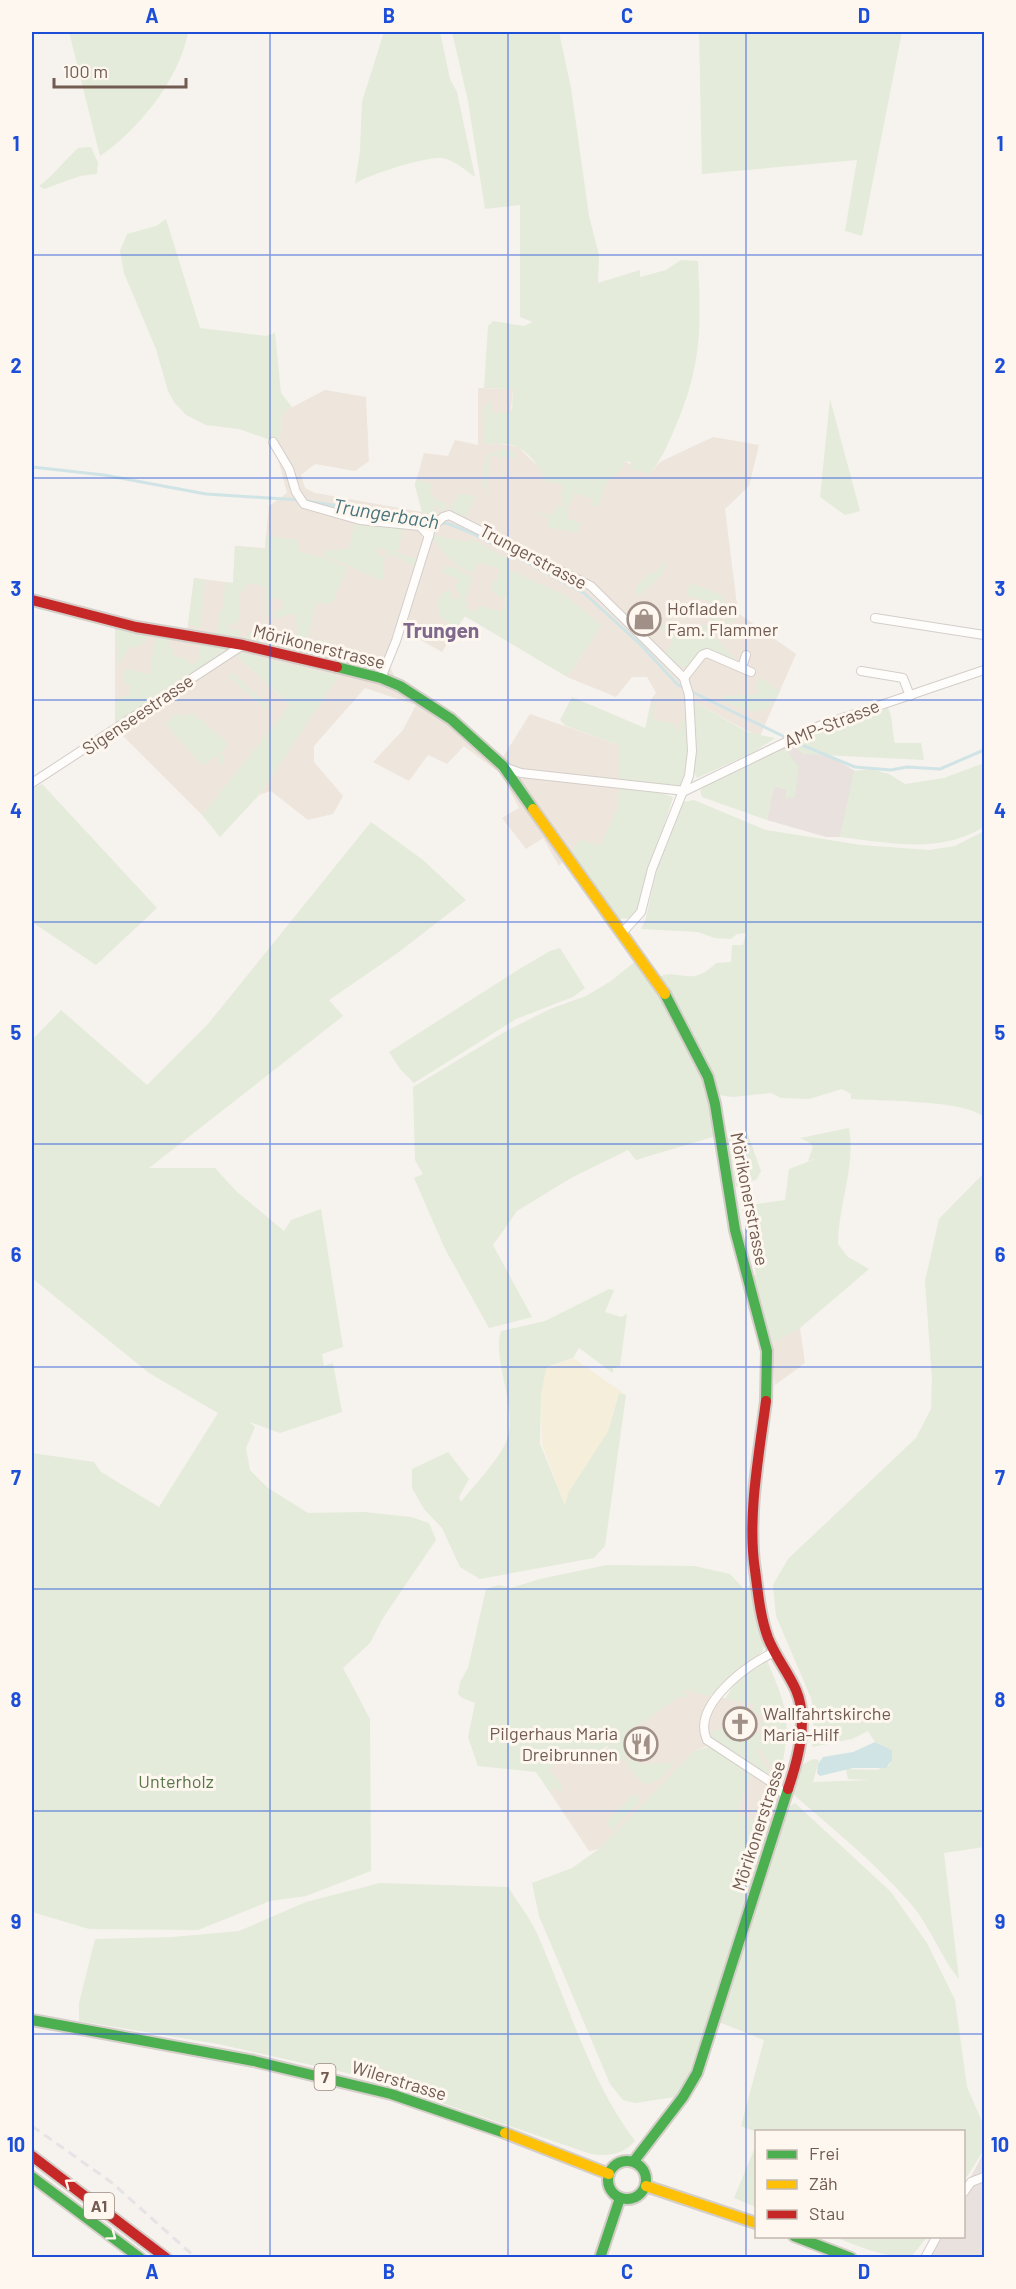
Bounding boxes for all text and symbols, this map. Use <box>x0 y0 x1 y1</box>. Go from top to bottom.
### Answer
text: A <box>145 3 159 27</box>
text: B <box>383 3 395 27</box>
text: C <box>621 3 633 27</box>
text: D <box>858 3 870 27</box>
scale bar <box>54 51 186 89</box>
text: 100 m <box>63 60 108 82</box>
text: 1 <box>12 131 20 155</box>
text: 1 <box>996 131 1004 155</box>
text: 2 <box>10 353 22 377</box>
text: 2 <box>994 353 1006 377</box>
water label: Trungerbach <box>331 493 441 533</box>
street label: Trungerstrasse <box>476 519 591 594</box>
text: 3 <box>11 576 21 600</box>
text: 3 <box>995 576 1005 600</box>
place label: Hofladen Fam. Flammer <box>667 597 779 640</box>
shop icon: Hofladen Fam. Flammer <box>626 601 662 637</box>
district label: Trungen <box>403 617 479 642</box>
street label: Mörikonerstrasse <box>251 619 388 673</box>
street label: Sigenseestrasse <box>78 669 197 759</box>
street label: AMP-Strasse <box>781 694 882 752</box>
text: 4 <box>10 798 22 822</box>
text: 4 <box>994 798 1006 822</box>
text: 5 <box>11 1020 22 1044</box>
text: 5 <box>995 1020 1006 1044</box>
street label: Mörikonerstrasse <box>726 1130 774 1267</box>
text: 6 <box>11 1242 22 1266</box>
text: 6 <box>995 1242 1006 1266</box>
text: 7 <box>11 1465 21 1489</box>
text: 7 <box>995 1465 1005 1489</box>
text: 8 <box>11 1687 22 1711</box>
text: 8 <box>995 1687 1006 1711</box>
place label: Wallfahrtskirche Maria-Hilf <box>763 1702 891 1745</box>
church icon: Wallfahrtskirche Maria-Hilf <box>722 1706 758 1742</box>
place label: Pilgerhaus Maria Dreibrunnen <box>490 1722 618 1765</box>
restaurant icon: Pilgerhaus Maria Dreibrunnen <box>623 1726 659 1762</box>
street label: Mörikonerstrasse <box>727 1758 789 1893</box>
park label: Unterholz <box>138 1770 214 1792</box>
text: 9 <box>11 1909 21 1933</box>
text: 9 <box>995 1909 1005 1933</box>
street label: Wilerstrasse <box>349 2055 449 2105</box>
road number: 7 <box>314 2064 336 2090</box>
legend <box>755 2130 965 2238</box>
text: 10 <box>7 2132 25 2156</box>
text: 10 <box>991 2132 1009 2156</box>
text: Frei <box>809 2142 840 2164</box>
text: Zäh <box>809 2172 838 2194</box>
one-way arrow <box>65 2180 76 2191</box>
road number: A1 <box>84 2193 114 2219</box>
text: Stau <box>809 2202 845 2224</box>
one-way arrow <box>106 2229 117 2240</box>
text: A <box>145 2259 159 2283</box>
text: B <box>383 2259 395 2283</box>
text: C <box>621 2259 633 2283</box>
text: D <box>858 2259 870 2283</box>

